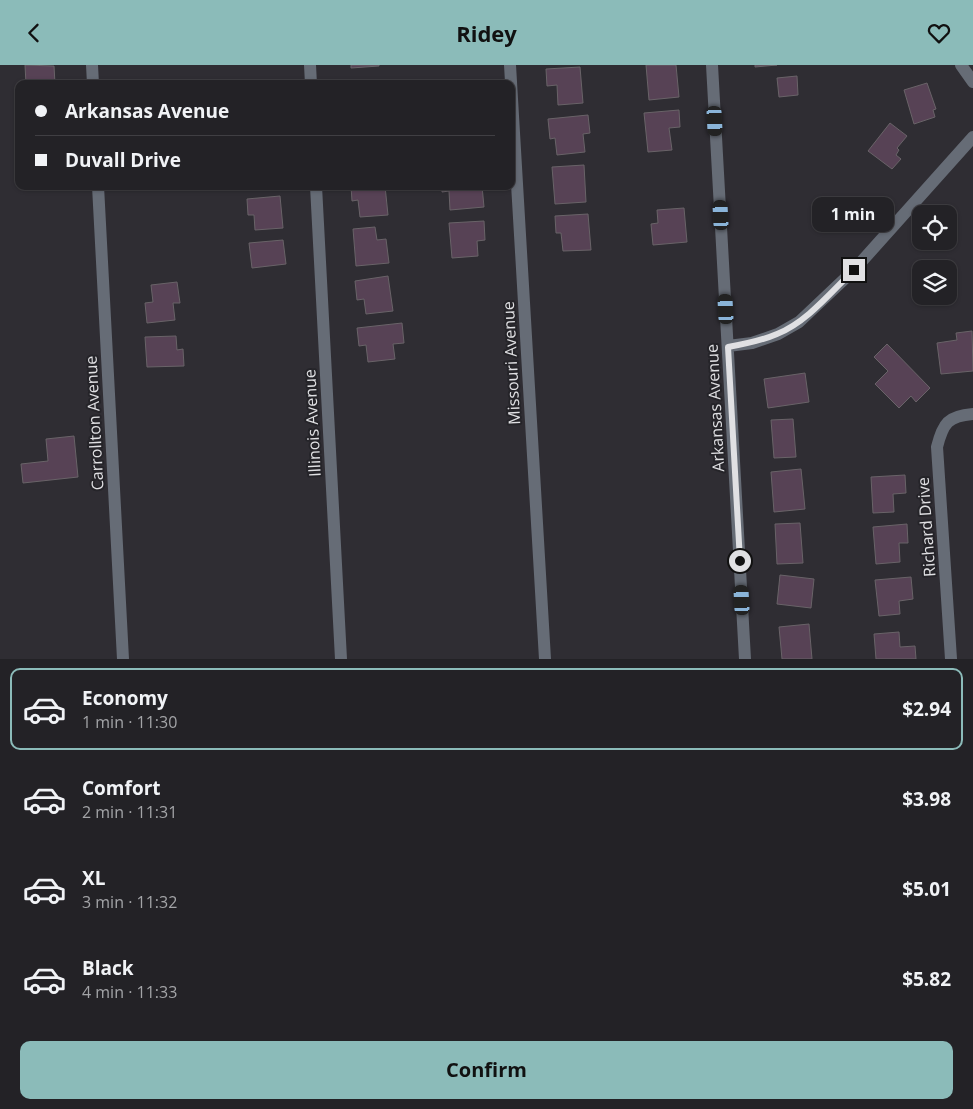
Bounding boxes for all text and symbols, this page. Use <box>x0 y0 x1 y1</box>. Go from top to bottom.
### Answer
text: Ridey <box>456 18 517 48</box>
icon: back <box>20 19 48 47</box>
icon: heart <box>925 19 953 47</box>
text: Arkansas Avenue <box>65 98 229 124</box>
car <box>706 106 723 136</box>
text: Duvall Drive <box>65 147 181 173</box>
callout: 1 min <box>813 197 895 233</box>
car <box>712 200 729 230</box>
text: 1 min <box>831 203 875 225</box>
map controls <box>912 205 957 305</box>
button: locate <box>912 205 957 250</box>
route end <box>843 259 865 281</box>
button: layers <box>912 260 957 305</box>
car <box>717 294 734 324</box>
street label: Missouri Avenue <box>497 301 525 425</box>
street label: Arkansas Avenue <box>701 344 729 472</box>
street label: Carrollton Avenue <box>79 355 109 491</box>
street label: Illinois Avenue <box>298 369 326 477</box>
street label: Richard Drive <box>912 476 940 578</box>
route start <box>729 550 751 572</box>
car <box>733 585 750 615</box>
text: Economy <box>82 685 168 711</box>
icon: car <box>22 687 67 732</box>
text: $2.94 <box>902 696 951 722</box>
text: 1 min · 11:30 <box>82 711 177 733</box>
text: Comfort <box>82 775 161 801</box>
icon: car <box>22 777 67 822</box>
text: $3.98 <box>902 786 951 812</box>
text: 2 min · 11:31 <box>82 801 177 823</box>
text: XL <box>82 865 105 891</box>
icon: car <box>22 867 67 912</box>
text: $5.01 <box>902 876 951 902</box>
text: 3 min · 11:32 <box>82 891 177 913</box>
text: Black <box>82 955 134 981</box>
icon: car <box>22 957 67 1002</box>
text: $5.82 <box>902 966 951 992</box>
text: 4 min · 11:33 <box>82 981 177 1003</box>
button: Confirm <box>20 1041 953 1099</box>

